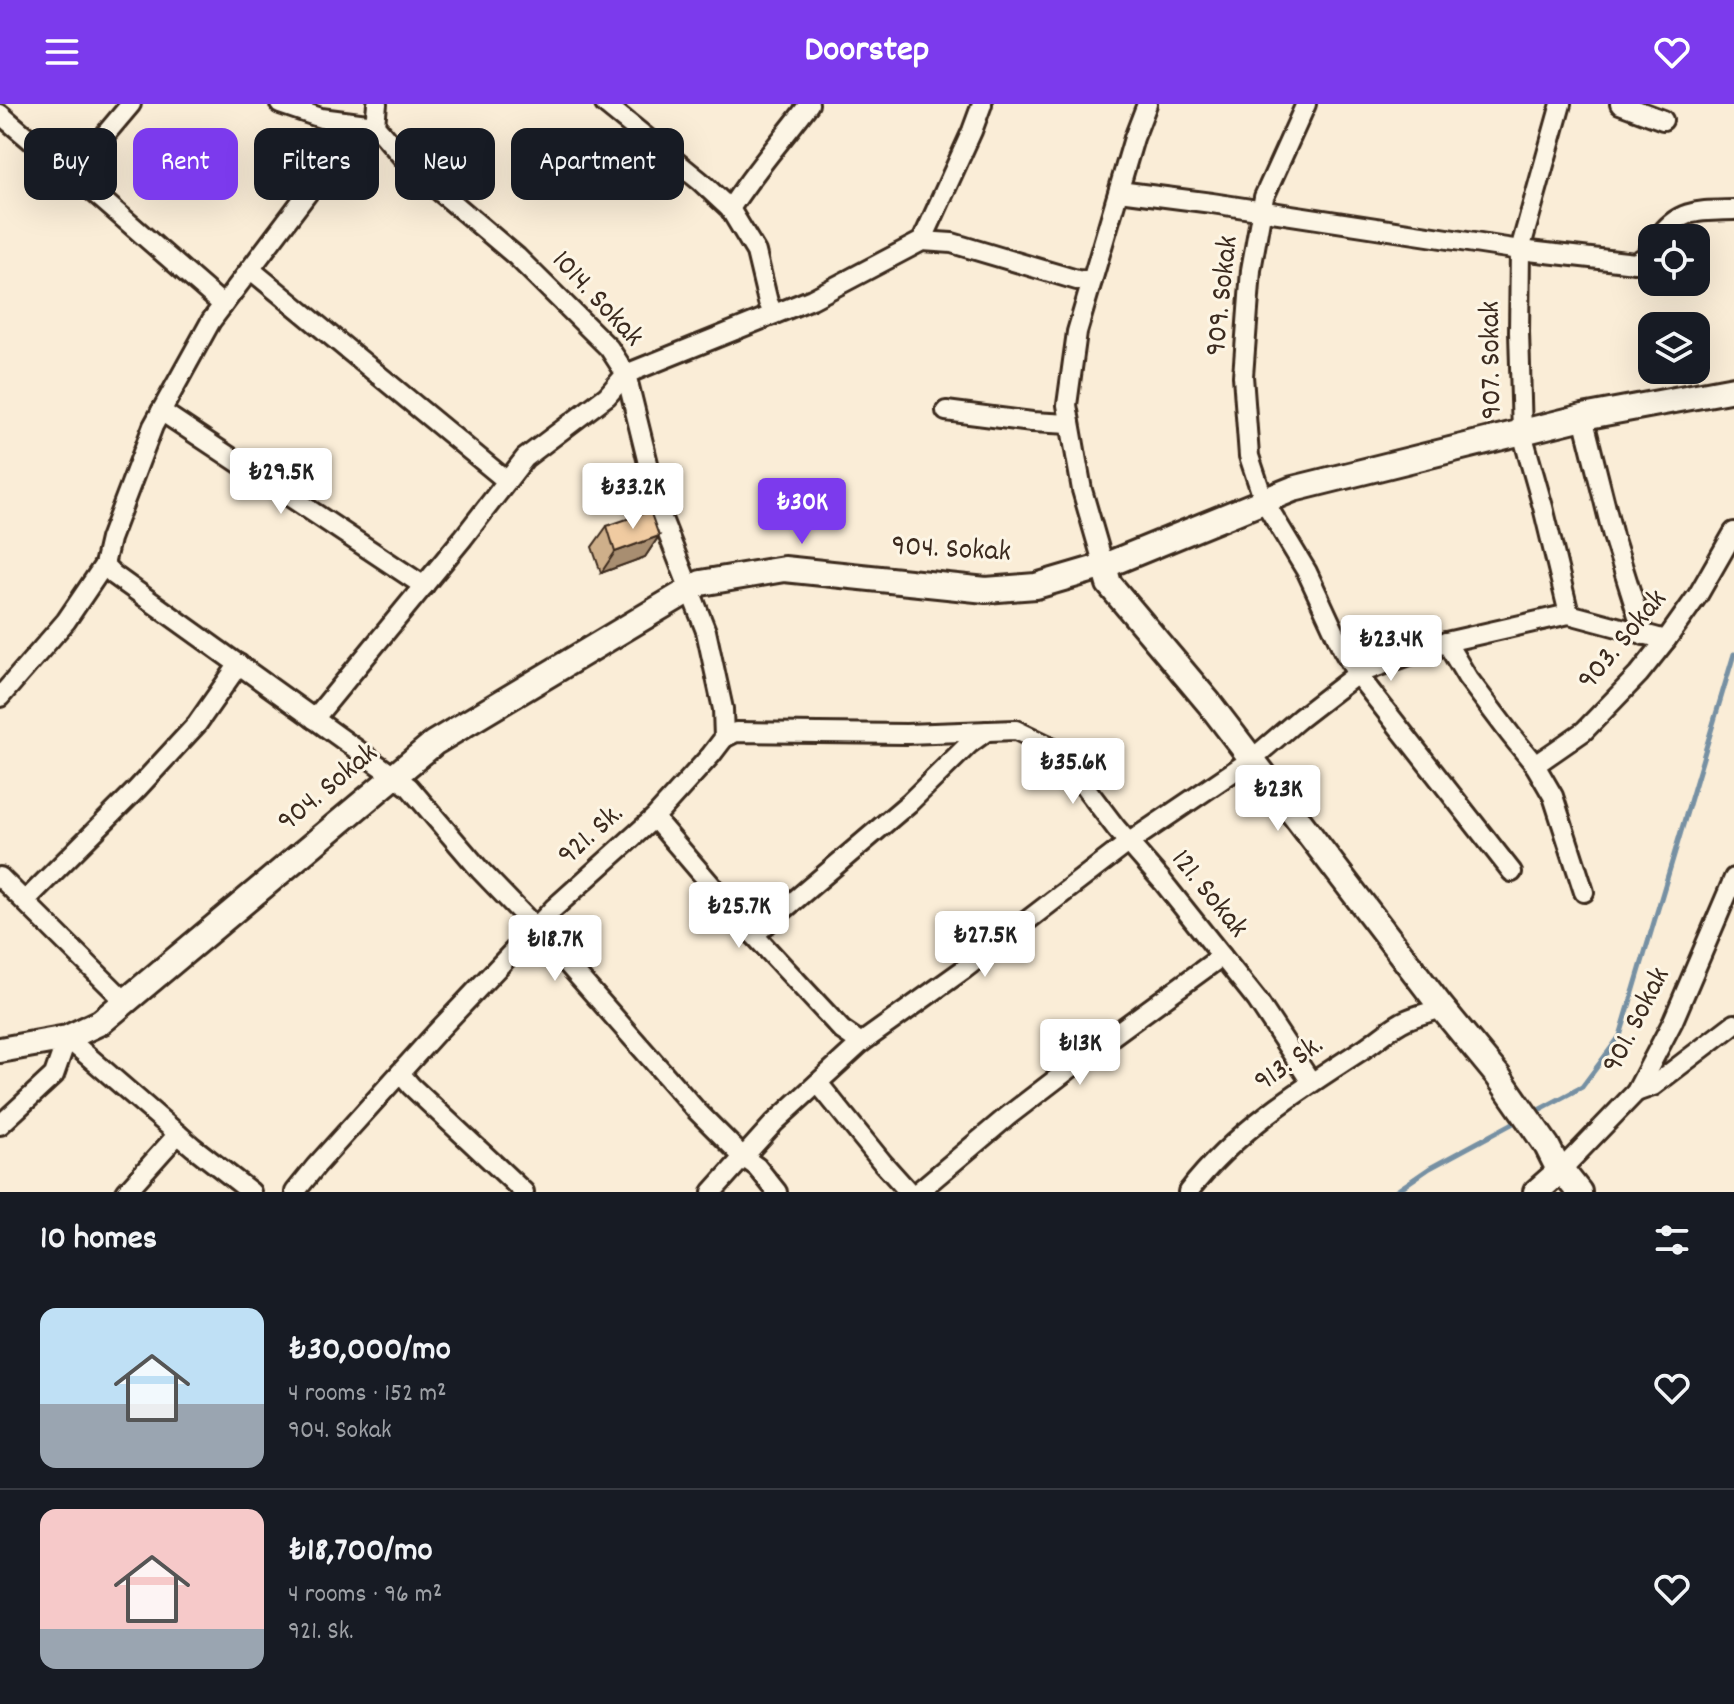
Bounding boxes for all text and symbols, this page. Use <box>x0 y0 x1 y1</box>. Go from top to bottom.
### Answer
text: Doorstep <box>805 26 929 78</box>
icon: menu <box>40 30 84 74</box>
icon: heart <box>1650 30 1694 74</box>
chip: Buy <box>24 128 117 200</box>
chip: Rent <box>133 128 238 200</box>
chip: Filters <box>254 128 379 200</box>
chip: New <box>395 128 495 200</box>
chip: Apartment <box>511 128 684 200</box>
map controls <box>1638 224 1710 384</box>
button: locate <box>1638 224 1710 296</box>
street label: 909. Sokak <box>1196 234 1252 358</box>
street label: 1014. Sokak <box>540 242 652 358</box>
street label: 907. Sokak <box>1470 300 1516 420</box>
button: layers <box>1638 312 1710 384</box>
pin: ₺29.5K <box>216 448 346 516</box>
text: ₺29.5K <box>248 455 314 492</box>
pin: ₺33.2K <box>568 463 698 531</box>
text: ₺33.2K <box>600 470 666 507</box>
pin: ₺30K <box>755 478 849 546</box>
text: ₺30K <box>776 485 828 522</box>
street label: 904. Sokak <box>890 526 1012 576</box>
street label: 903. Sokak <box>1569 581 1679 701</box>
pin: ₺23.4K <box>1326 615 1456 683</box>
text: ₺23.4K <box>1359 622 1423 659</box>
street label: 904. Sokak <box>269 734 389 844</box>
pin: ₺35.6K <box>1008 738 1138 806</box>
text: ₺35.6K <box>1039 745 1107 782</box>
pin: ₺23K <box>1231 765 1325 833</box>
text: ₺23K <box>1253 772 1303 809</box>
street label: 921. Sk. <box>549 795 635 877</box>
street label: 121. Sokak <box>1159 841 1257 949</box>
pin: ₺25.7K <box>674 882 804 950</box>
text: ₺25.7K <box>707 889 771 926</box>
pin: ₺27.5K <box>920 911 1050 979</box>
pin: ₺18.7K <box>490 915 620 983</box>
text: ₺27.5K <box>953 918 1017 955</box>
text: ₺18.7K <box>527 922 583 959</box>
street label: 901. Sokak <box>1593 961 1683 1081</box>
pin: ₺13K <box>1033 1019 1127 1087</box>
text: ₺13K <box>1058 1026 1102 1063</box>
street label: 913. Sk. <box>1247 1026 1333 1104</box>
text: 10 homes <box>40 1216 157 1265</box>
icon: filters <box>1650 1218 1694 1262</box>
text: ₺30,000/mo <box>288 1327 451 1376</box>
icon: home <box>104 1340 200 1436</box>
icon: heart <box>1650 1366 1694 1410</box>
text: 4 rooms · 152 m² <box>288 1376 447 1413</box>
text: 904. Sokak <box>288 1413 392 1450</box>
text: ₺18,700/mo <box>288 1528 433 1577</box>
icon: home <box>104 1541 200 1637</box>
icon: heart <box>1650 1567 1694 1611</box>
text: 4 rooms · 96 m² <box>288 1577 442 1614</box>
text: 921. Sk. <box>288 1614 354 1651</box>

